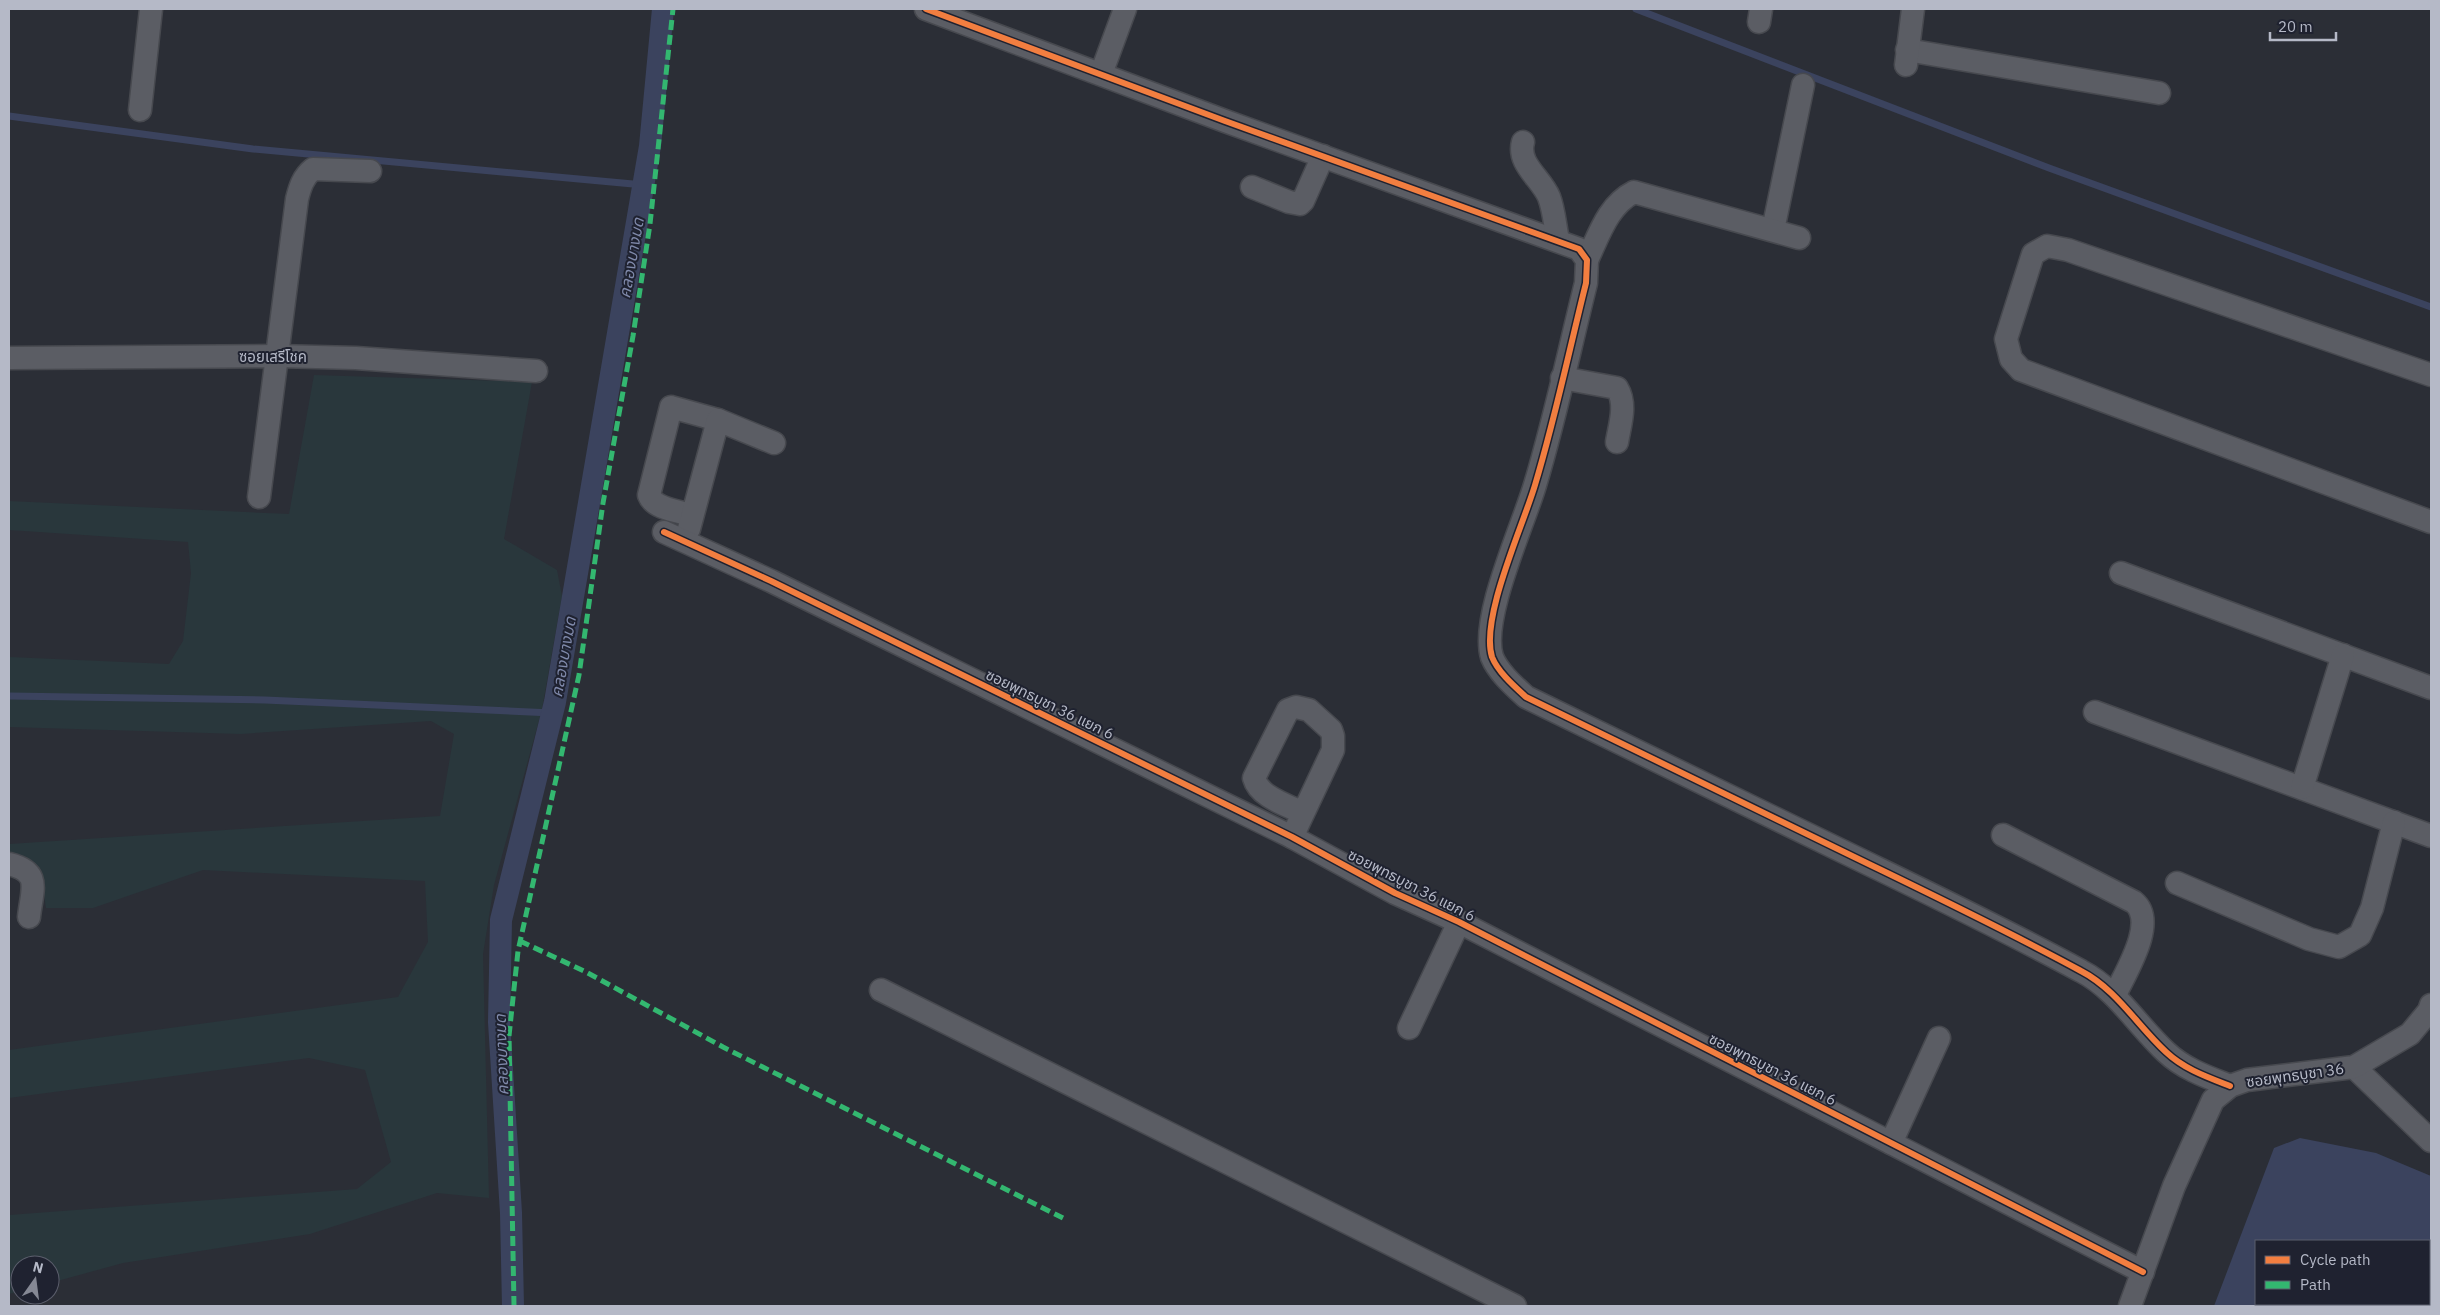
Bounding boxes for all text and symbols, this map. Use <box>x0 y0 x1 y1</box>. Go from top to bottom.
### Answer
scale bar <box>2270 10 2336 42</box>
text: 20 m <box>2278 17 2313 36</box>
water label: คลองบางมด <box>614 215 648 300</box>
street label: ซอยเสรีโชค <box>239 347 307 366</box>
water label: คลองบางมด <box>546 614 580 699</box>
street label: ซอยพุทธบูชา 36 แยก 6 <box>983 665 1117 743</box>
street label: ซอยพุทธบูชา 36 แยก 6 <box>1345 845 1479 925</box>
water label: คลองบางมด <box>490 1013 512 1096</box>
street label: ซอยพุทธบูชา 36 แยก 6 <box>1706 1029 1840 1109</box>
street label: ซอยพุทธบูชา 36 <box>2245 1059 2345 1091</box>
legend <box>2255 1240 2430 1305</box>
text: Cycle path <box>2300 1250 2371 1269</box>
north arrow <box>10 1255 60 1305</box>
text: N <box>31 1257 45 1277</box>
text: Path <box>2300 1275 2331 1294</box>

